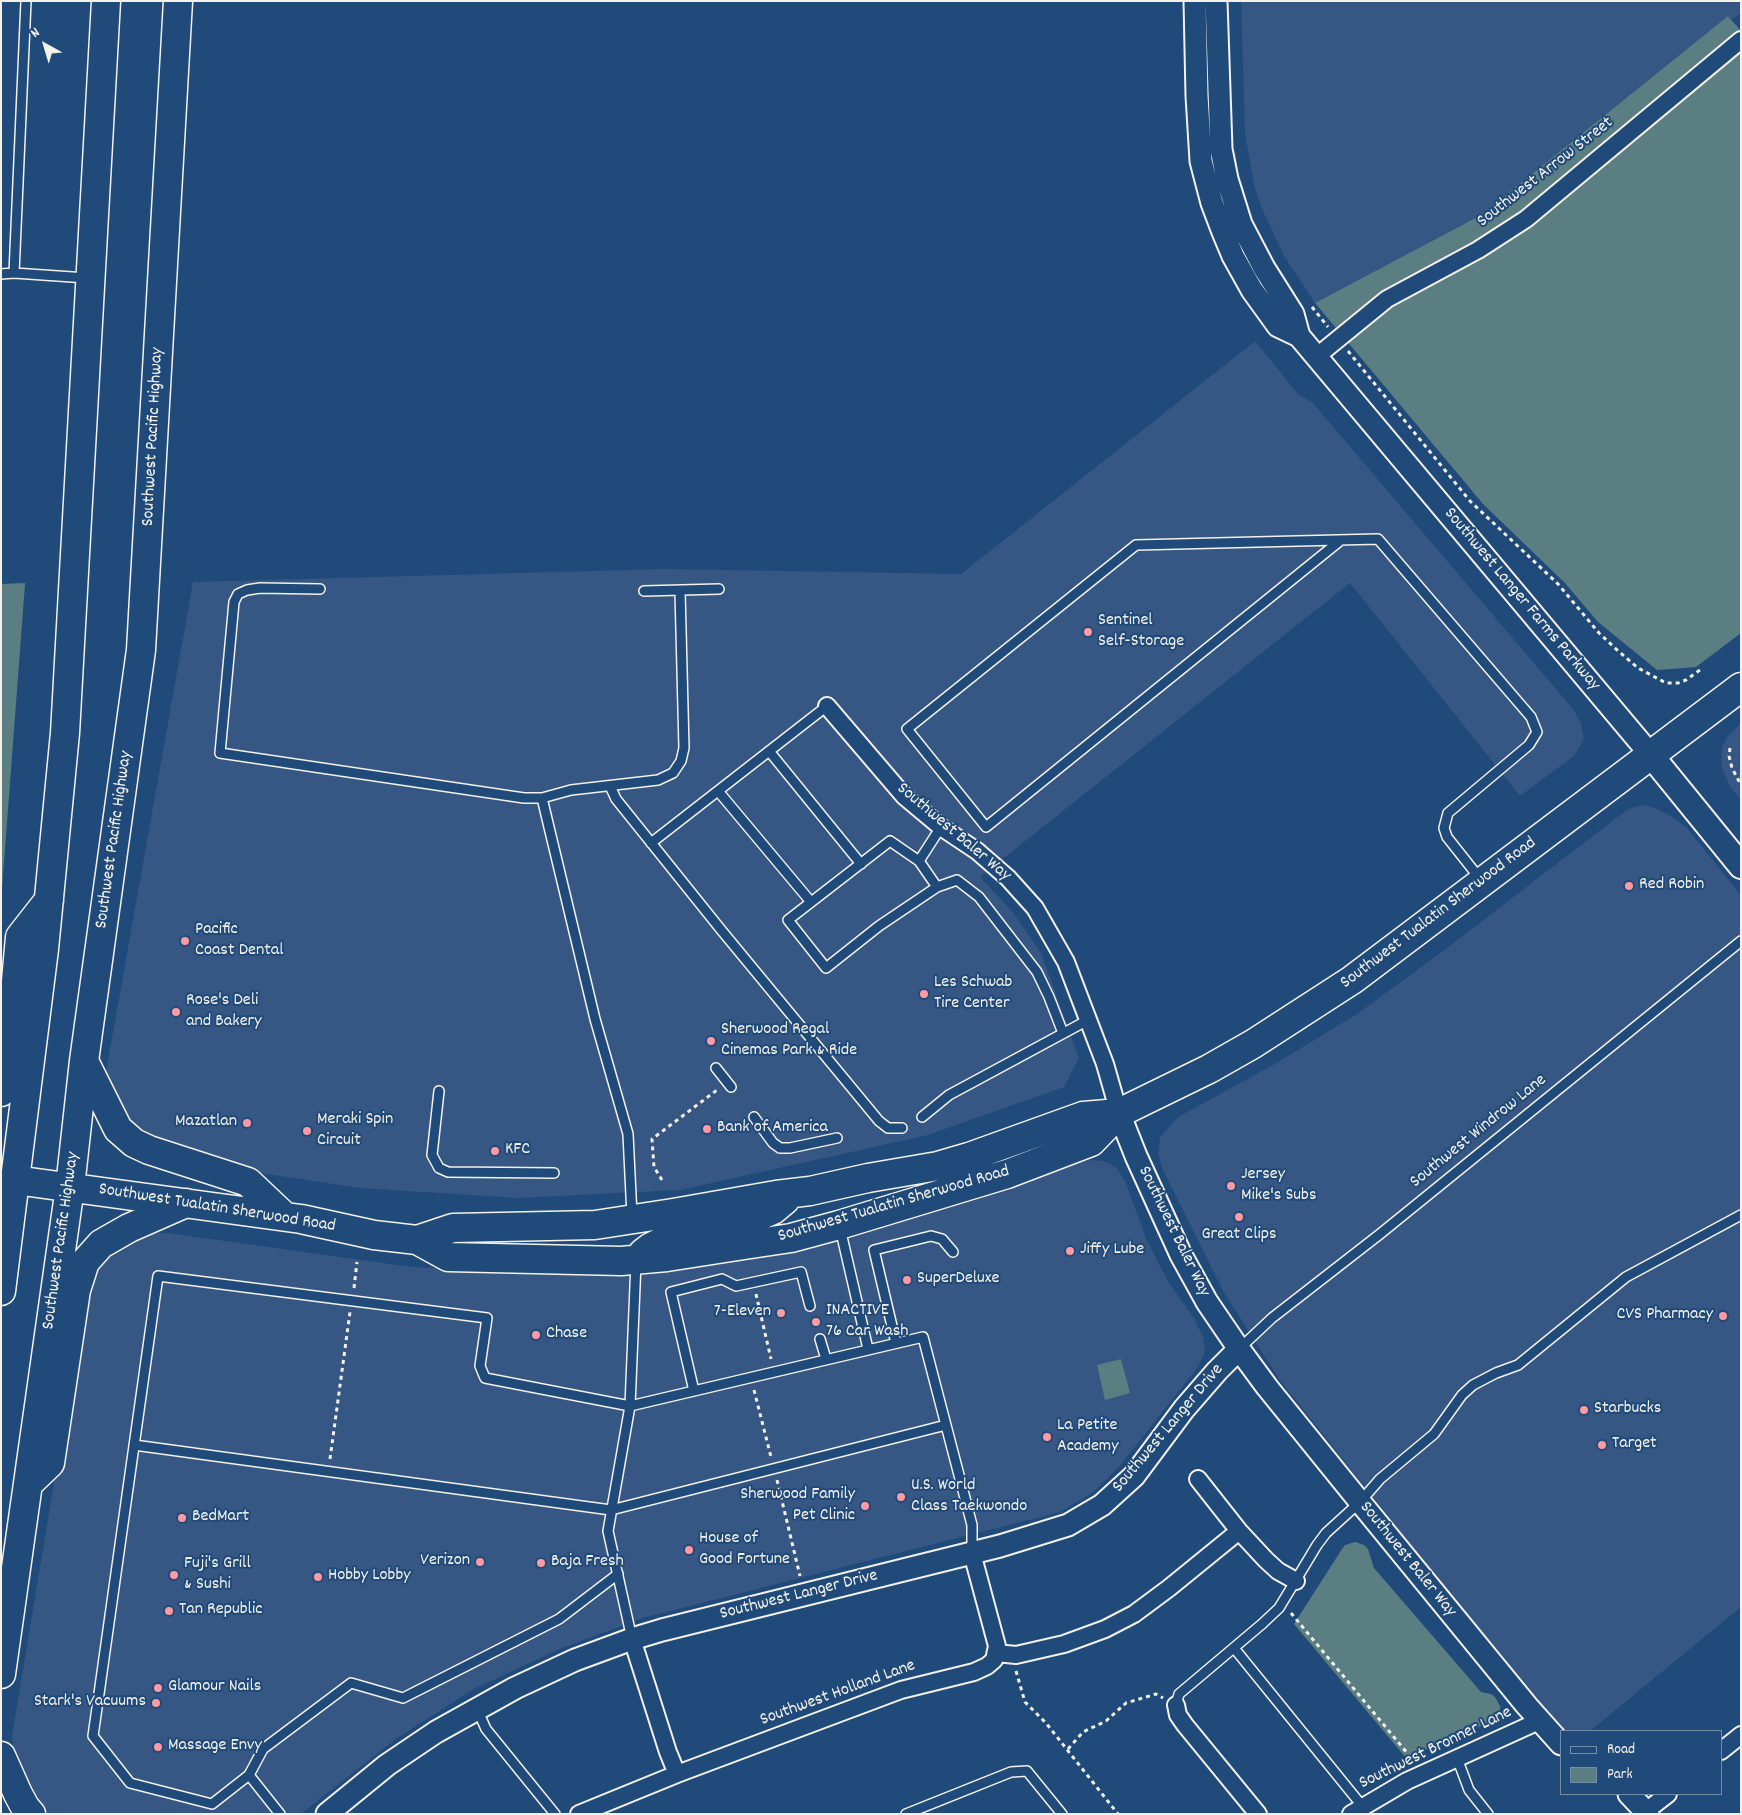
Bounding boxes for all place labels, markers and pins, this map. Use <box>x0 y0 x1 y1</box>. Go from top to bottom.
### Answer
place label: Sentinel Self-Storage <box>1098 611 1184 654</box>
marker: Sentinel Self-Storage <box>1082 626 1094 638</box>
place label: Red Robin <box>1639 875 1704 897</box>
marker: Red Robin <box>1623 880 1635 892</box>
place label: Pacific Coast Dental <box>195 920 284 962</box>
marker: Pacific Coast Dental <box>179 935 191 947</box>
place label: Les Schwab Tire Center <box>934 973 1012 1016</box>
marker: Les Schwab Tire Center <box>918 988 930 1000</box>
place label: Rose's Deli and Bakery <box>186 991 262 1034</box>
marker: Rose's Deli and Bakery <box>170 1006 182 1018</box>
place label: Sherwood Regal Cinemas Park & Ride <box>721 1020 857 1062</box>
marker: Sherwood Regal Cinemas Park & Ride <box>705 1035 717 1047</box>
place label: Meraki Spin Circuit <box>317 1110 393 1152</box>
place label: Mazatlan <box>175 1112 237 1134</box>
marker: Mazatlan <box>241 1117 253 1129</box>
place label: Bank of America <box>717 1118 828 1140</box>
marker: Bank of America <box>701 1123 713 1135</box>
marker: Meraki Spin Circuit <box>301 1125 313 1137</box>
place label: KFC <box>505 1140 530 1162</box>
marker: KFC <box>489 1145 501 1157</box>
place label: Jersey Mike's Subs <box>1241 1165 1316 1208</box>
marker: Jersey Mike's Subs <box>1225 1180 1237 1192</box>
marker: Great Clips <box>1233 1211 1245 1223</box>
place label: Great Clips <box>1201 1225 1277 1247</box>
place label: Jiffy Lube <box>1080 1240 1144 1262</box>
marker: Jiffy Lube <box>1064 1245 1076 1257</box>
place label: SuperDeluxe <box>917 1269 999 1291</box>
marker: SuperDeluxe <box>901 1274 913 1286</box>
place label: INACTIVE 76 Car Wash <box>826 1301 909 1344</box>
place label: 7-Eleven <box>714 1302 771 1324</box>
place label: CVS Pharmacy <box>1617 1305 1713 1327</box>
marker: 7-Eleven <box>775 1307 787 1319</box>
marker: CVS Pharmacy <box>1717 1310 1729 1322</box>
marker: INACTIVE 76 Car Wash <box>810 1316 822 1328</box>
place label: Chase <box>546 1324 587 1346</box>
marker: Chase <box>530 1329 542 1341</box>
place label: Starbucks <box>1594 1399 1661 1421</box>
marker: Starbucks <box>1578 1404 1590 1416</box>
place label: La Petite Academy <box>1057 1416 1119 1458</box>
marker: La Petite Academy <box>1041 1431 1053 1443</box>
place label: Target <box>1612 1434 1657 1456</box>
marker: Target <box>1596 1439 1608 1451</box>
place label: U.S. World Class Taekwondo <box>911 1476 1027 1518</box>
place label: Sherwood Family Pet Clinic <box>740 1485 855 1528</box>
marker: U.S. World Class Taekwondo <box>895 1491 907 1503</box>
marker: Sherwood Family Pet Clinic <box>859 1500 871 1512</box>
place label: BedMart <box>192 1507 249 1529</box>
marker: BedMart <box>176 1512 188 1524</box>
place label: House of Good Fortune <box>699 1529 790 1572</box>
marker: House of Good Fortune <box>683 1544 695 1556</box>
place label: Verizon <box>420 1551 470 1573</box>
place label: Baja Fresh <box>551 1552 624 1574</box>
place label: Fuji's Grill & Sushi <box>184 1554 251 1596</box>
marker: Verizon <box>474 1556 486 1568</box>
marker: Baja Fresh <box>535 1557 547 1569</box>
place label: Hobby Lobby <box>328 1566 410 1588</box>
marker: Fuji's Grill & Sushi <box>168 1569 180 1581</box>
marker: Hobby Lobby <box>312 1571 324 1583</box>
place label: Tan Republic <box>179 1600 262 1622</box>
marker: Tan Republic <box>163 1605 175 1617</box>
place label: Glamour Nails <box>168 1677 261 1699</box>
marker: Glamour Nails <box>152 1682 164 1694</box>
place label: Stark's Vacuums <box>34 1692 146 1714</box>
marker: Stark's Vacuums <box>150 1697 162 1709</box>
place label: Massage Envy <box>168 1736 262 1758</box>
marker: Massage Envy <box>152 1741 164 1753</box>

